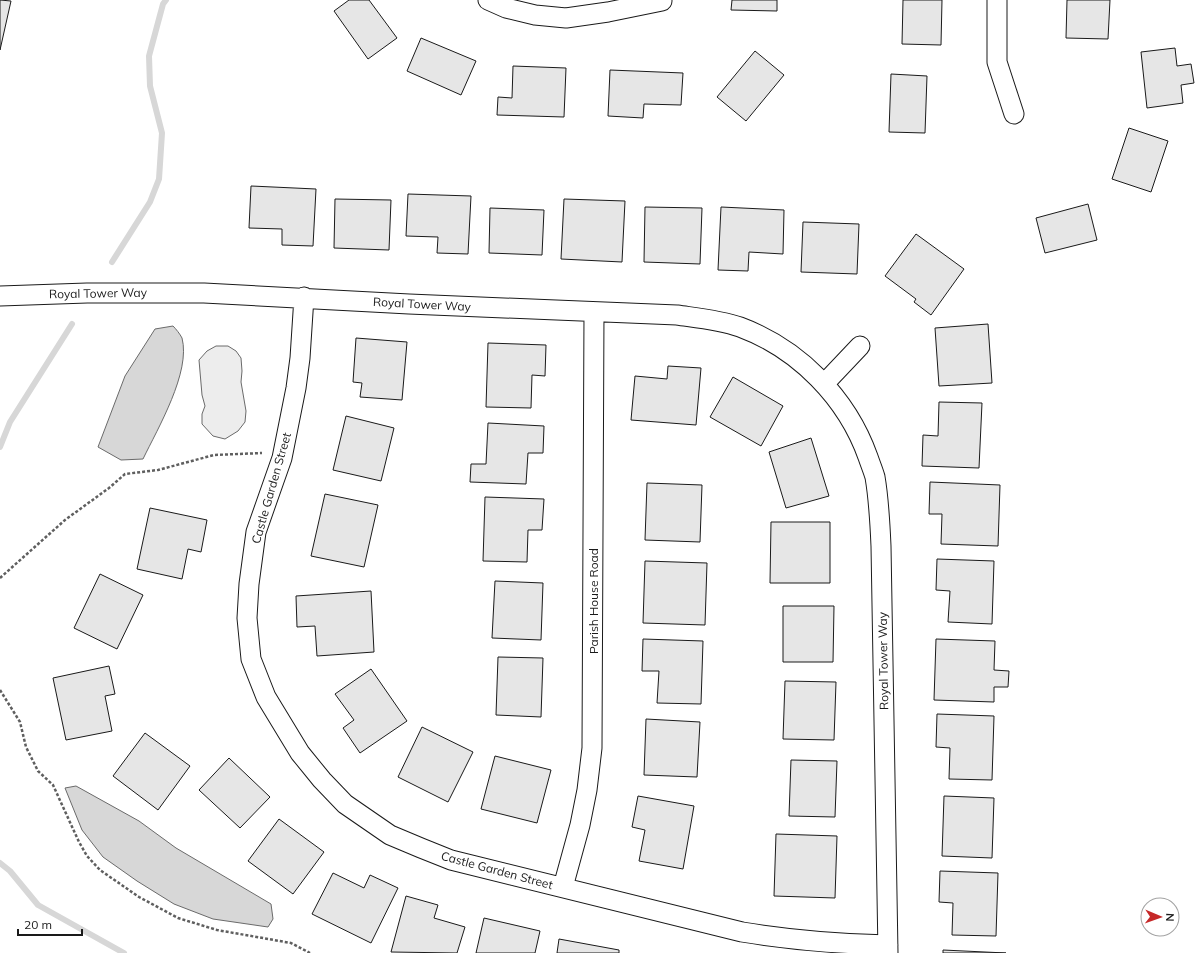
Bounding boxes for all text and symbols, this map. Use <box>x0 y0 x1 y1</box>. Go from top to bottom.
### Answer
street label: Royal Tower Way <box>49 285 148 301</box>
street label: Royal Tower Way <box>373 294 472 314</box>
street label: Castle Garden Street <box>248 431 294 545</box>
street label: Parish House Road <box>586 548 601 654</box>
street label: Royal Tower Way <box>875 611 891 710</box>
street label: Castle Garden Street <box>439 848 555 892</box>
north arrow <box>1140 897 1180 937</box>
scale bar <box>18 911 82 937</box>
text: N <box>1163 913 1177 922</box>
text: 20 m <box>24 917 52 932</box>

